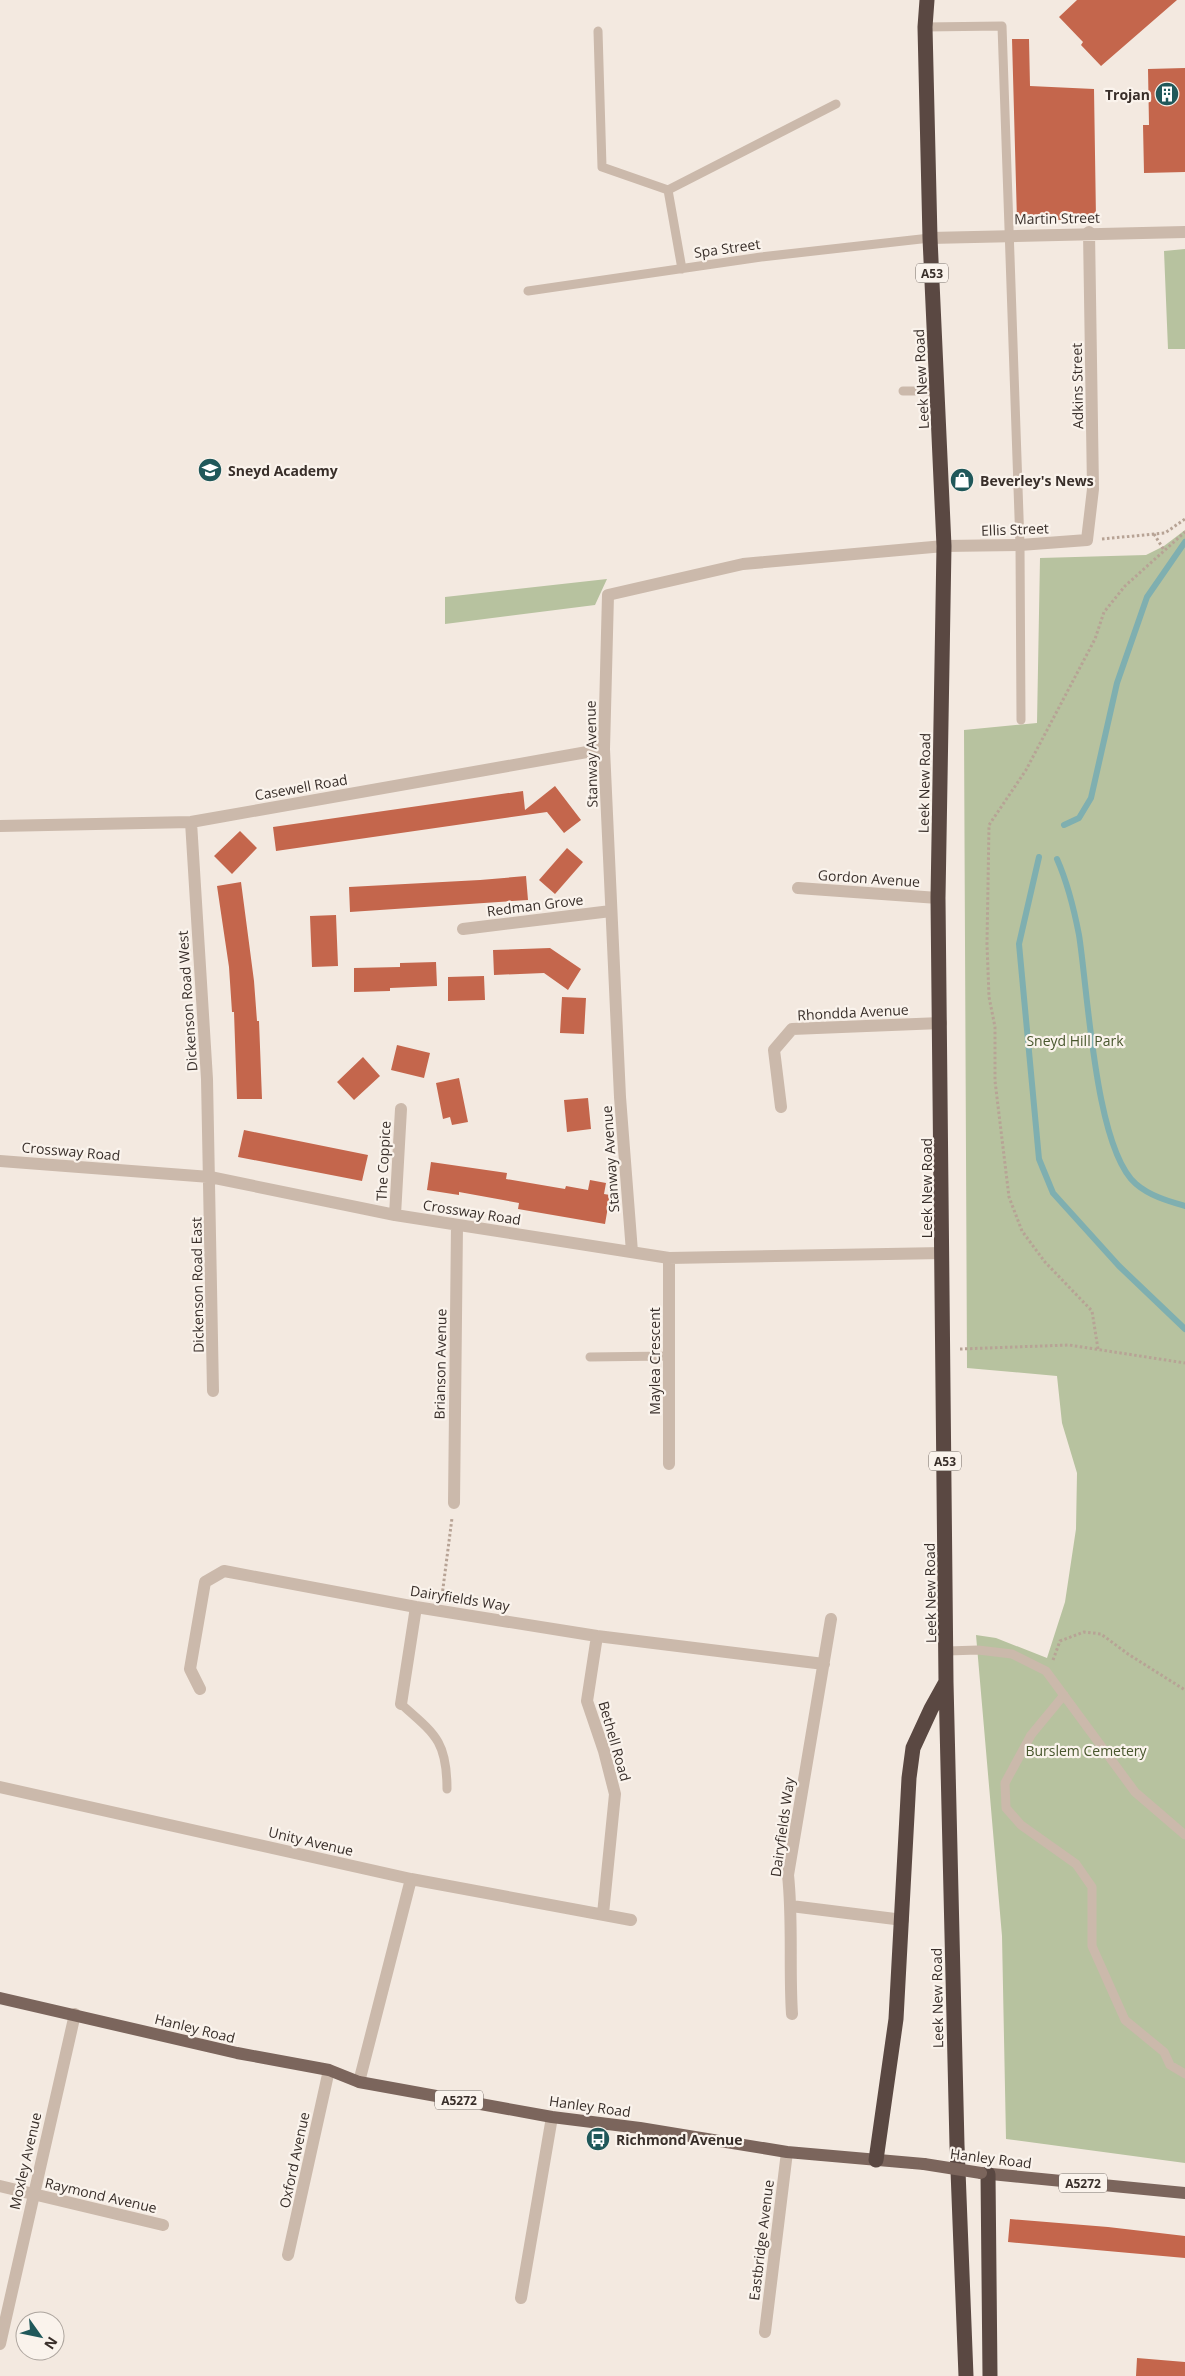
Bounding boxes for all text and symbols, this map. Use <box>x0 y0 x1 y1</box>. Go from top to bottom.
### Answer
building icon: Trojan <box>1154 81 1180 107</box>
place label: Trojan <box>1105 85 1150 104</box>
street label: Martin Street <box>1014 208 1100 228</box>
street label: Spa Street <box>693 234 761 262</box>
road number: A53 <box>916 264 948 282</box>
street label: Leek New Road <box>909 328 933 430</box>
street label: Adkins Street <box>1067 343 1087 429</box>
school or university icon: Sneyd Academy <box>197 457 223 483</box>
place label: Sneyd Academy <box>228 461 338 480</box>
shop icon: Beverley's News <box>949 467 975 493</box>
place label: Beverley's News <box>980 471 1094 490</box>
street label: Ellis Street <box>981 518 1049 540</box>
street label: Stanway Avenue <box>581 700 601 808</box>
street label: Leek New Road <box>914 733 934 833</box>
street label: Casewell Road <box>253 769 349 805</box>
street label: Gordon Avenue <box>817 865 921 891</box>
street label: Redman Grove <box>486 890 585 920</box>
street label: Dickenson Road West <box>173 930 201 1072</box>
street label: Rhondda Avenue <box>797 1000 909 1024</box>
park label: Sneyd Hill Park <box>1026 1031 1124 1050</box>
street label: Stanway Avenue <box>597 1105 623 1213</box>
street label: The Coppice <box>371 1120 395 1202</box>
street label: Crossway Road <box>21 1137 121 1165</box>
street label: Leek New Road <box>917 1138 936 1238</box>
street label: Crossway Road <box>422 1195 522 1229</box>
street label: Dickenson Road East <box>186 1217 208 1353</box>
street label: Maylea Crescent <box>645 1307 664 1415</box>
street label: Brianson Avenue <box>430 1308 450 1420</box>
road number: A53 <box>929 1452 961 1470</box>
street label: Leek New Road <box>920 1543 940 1643</box>
street label: Dairyfields Way <box>409 1581 512 1615</box>
street label: Bethell Road <box>595 1699 635 1783</box>
park label: Burslem Cemetery <box>1025 1741 1148 1760</box>
street label: Dairyfields Way <box>766 1775 799 1878</box>
street label: Unity Avenue <box>267 1822 356 1860</box>
street label: Leek New Road <box>927 1948 947 2048</box>
street label: Hanley Road <box>153 2009 237 2047</box>
road number: A5272 <box>435 2090 483 2110</box>
street label: Hanley Road <box>548 2091 632 2121</box>
street label: Moxley Avenue <box>5 2110 45 2211</box>
street label: Oxford Avenue <box>275 2110 314 2210</box>
bus stop icon: Richmond Avenue <box>585 2126 611 2152</box>
place label: Richmond Avenue <box>616 2130 743 2149</box>
street label: Hanley Road <box>949 2144 1033 2172</box>
street label: Raymond Avenue <box>43 2173 159 2217</box>
road number: A5272 <box>1059 2174 1107 2192</box>
street label: Eastbridge Avenue <box>744 2178 778 2301</box>
north arrow <box>15 2311 65 2361</box>
text: N <box>40 2333 62 2353</box>

